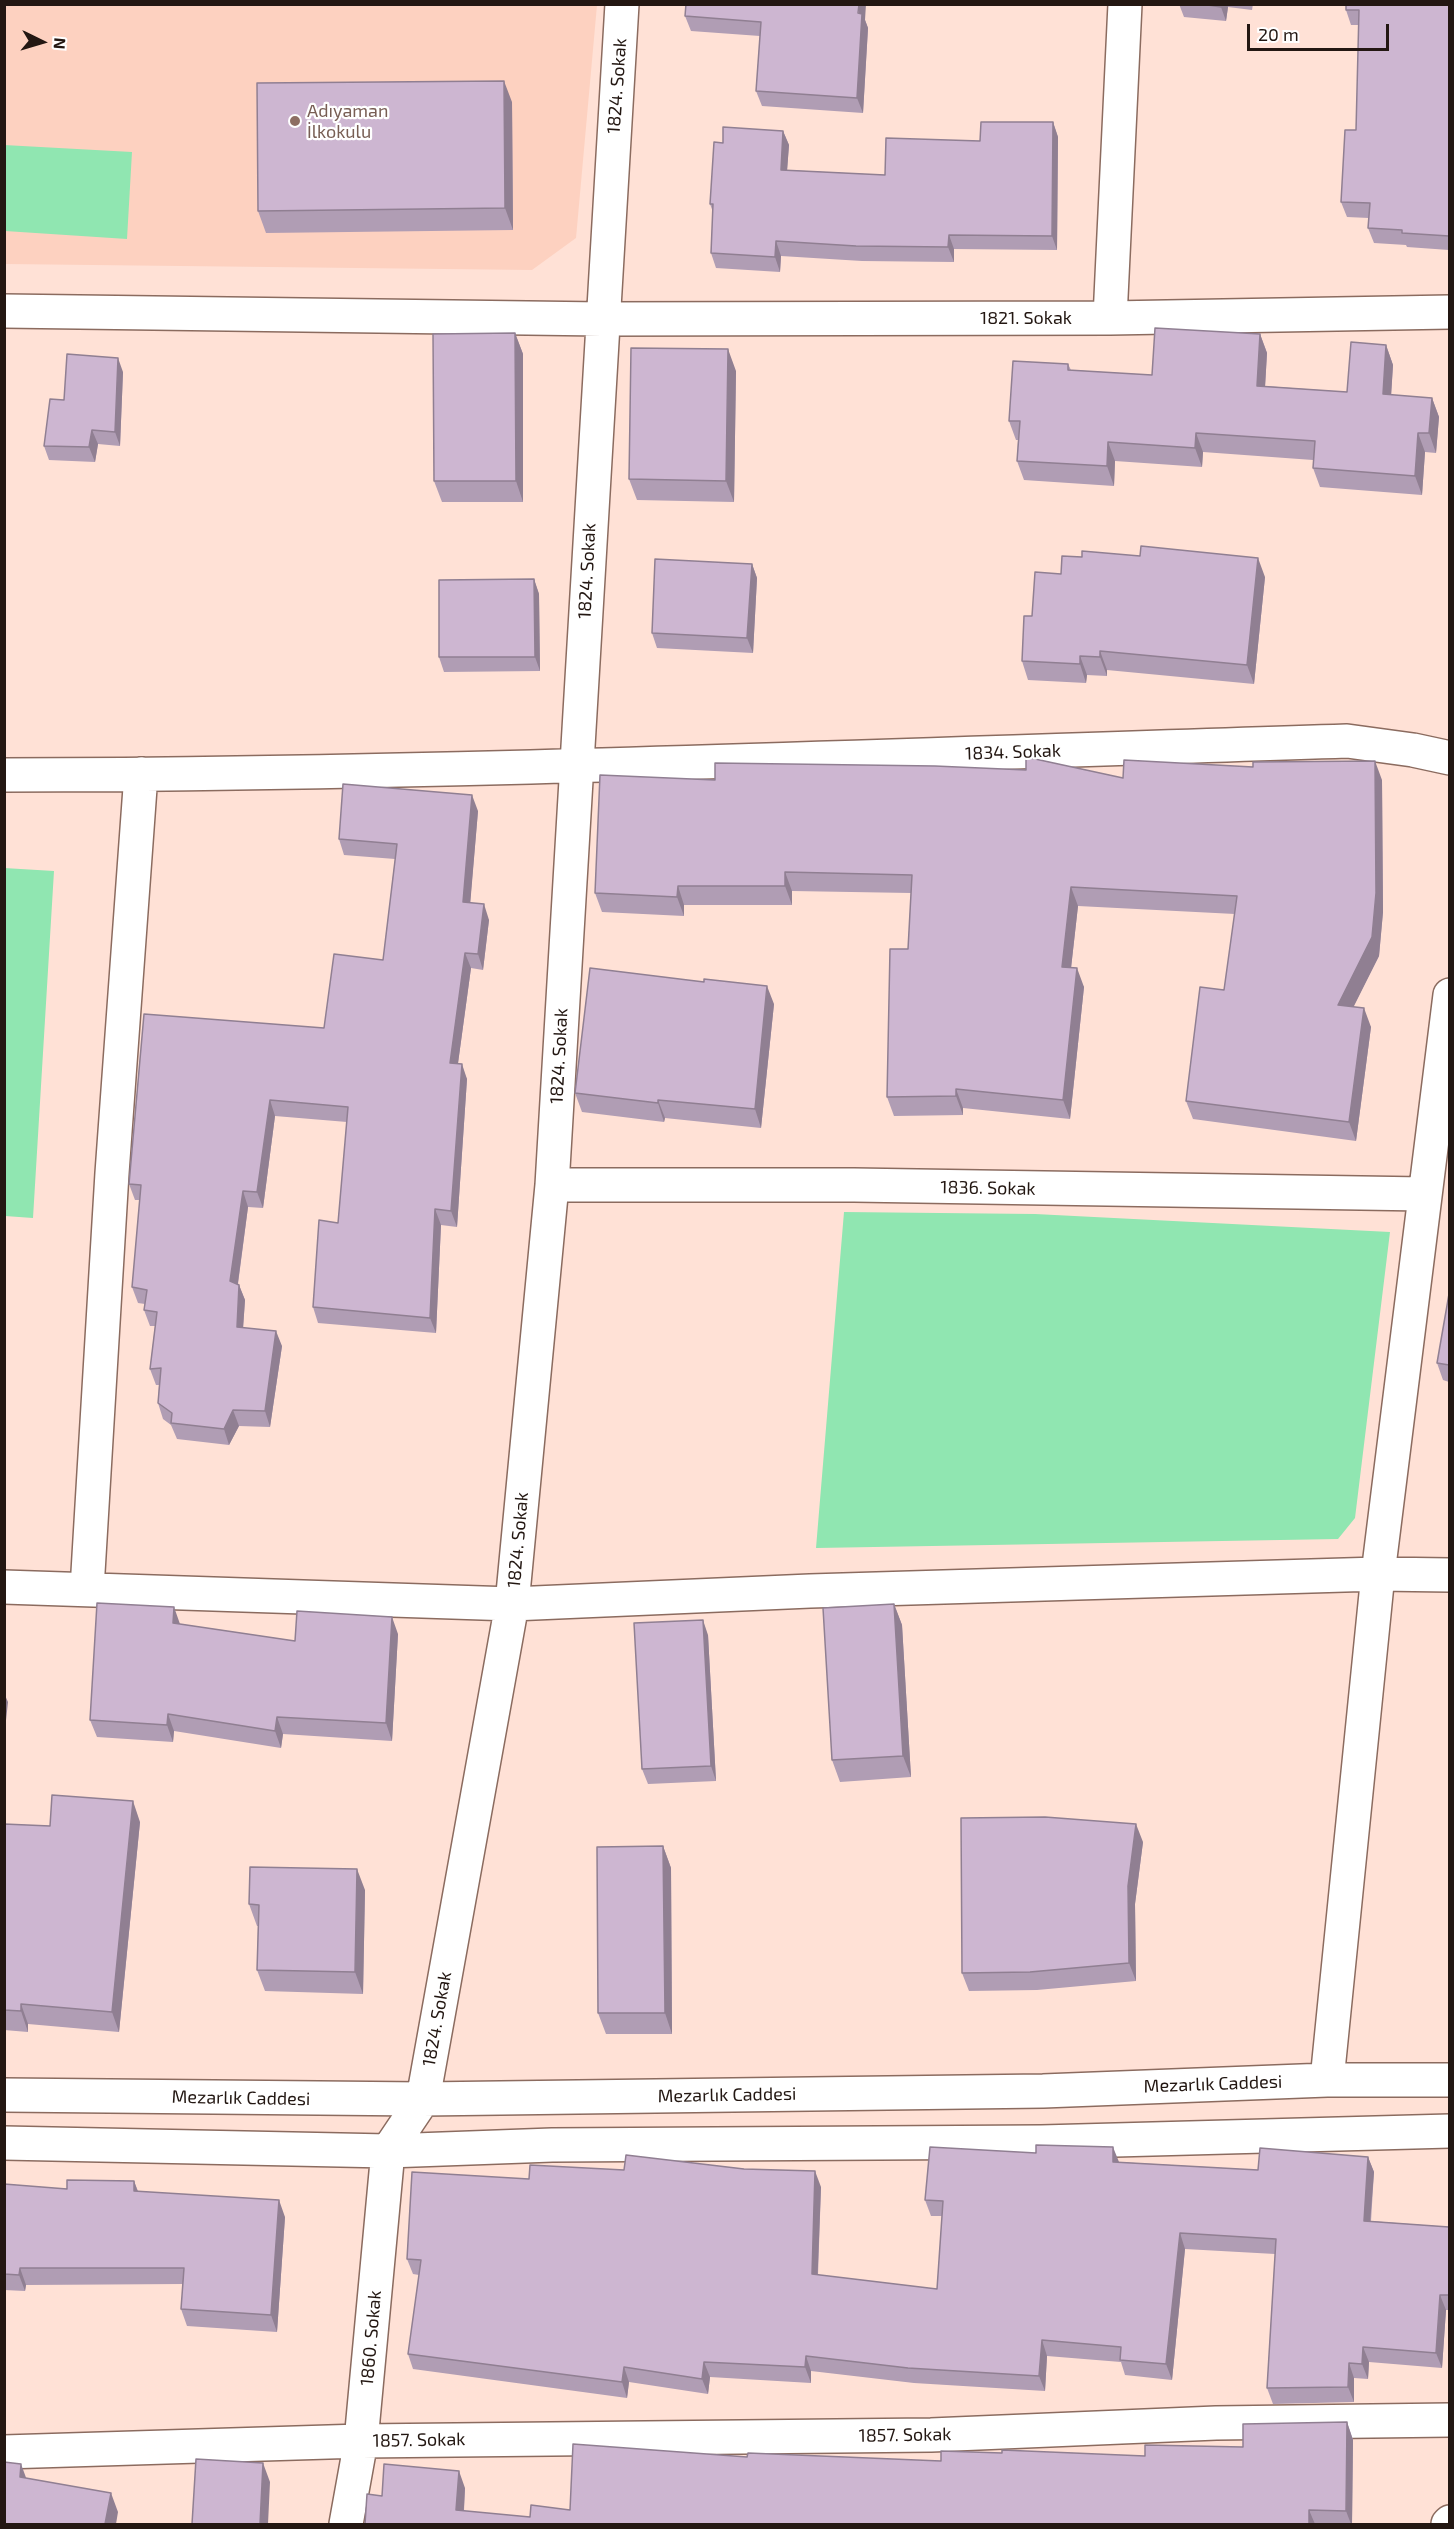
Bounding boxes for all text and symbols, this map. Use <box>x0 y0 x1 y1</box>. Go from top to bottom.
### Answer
north arrow <box>12 12 72 72</box>
scale bar <box>1250 12 1392 50</box>
text: 20 m <box>1258 23 1299 45</box>
text: N <box>50 37 70 50</box>
street label: 1824. Sokak <box>603 37 631 135</box>
place label: Adıyaman İlkokulu <box>307 100 388 142</box>
marker: Adıyaman İlkokulu <box>288 114 302 128</box>
street label: 1821. Sokak <box>980 307 1072 329</box>
street label: 1824. Sokak <box>574 523 600 619</box>
street label: 1834. Sokak <box>965 740 1061 764</box>
street label: 1824. Sokak <box>546 1008 572 1104</box>
street label: 1836. Sokak <box>940 1176 1036 1200</box>
street label: 1824. Sokak <box>503 1491 533 1589</box>
street label: 1824. Sokak <box>418 1970 456 2068</box>
street label: Mezarlık Caddesi <box>1143 2071 1283 2097</box>
street label: Mezarlık Caddesi <box>657 2083 797 2107</box>
street label: Mezarlık Caddesi <box>171 2086 311 2110</box>
street label: 1860. Sokak <box>356 2289 386 2387</box>
street label: 1857. Sokak <box>858 2423 952 2447</box>
street label: 1857. Sokak <box>372 2428 466 2452</box>

